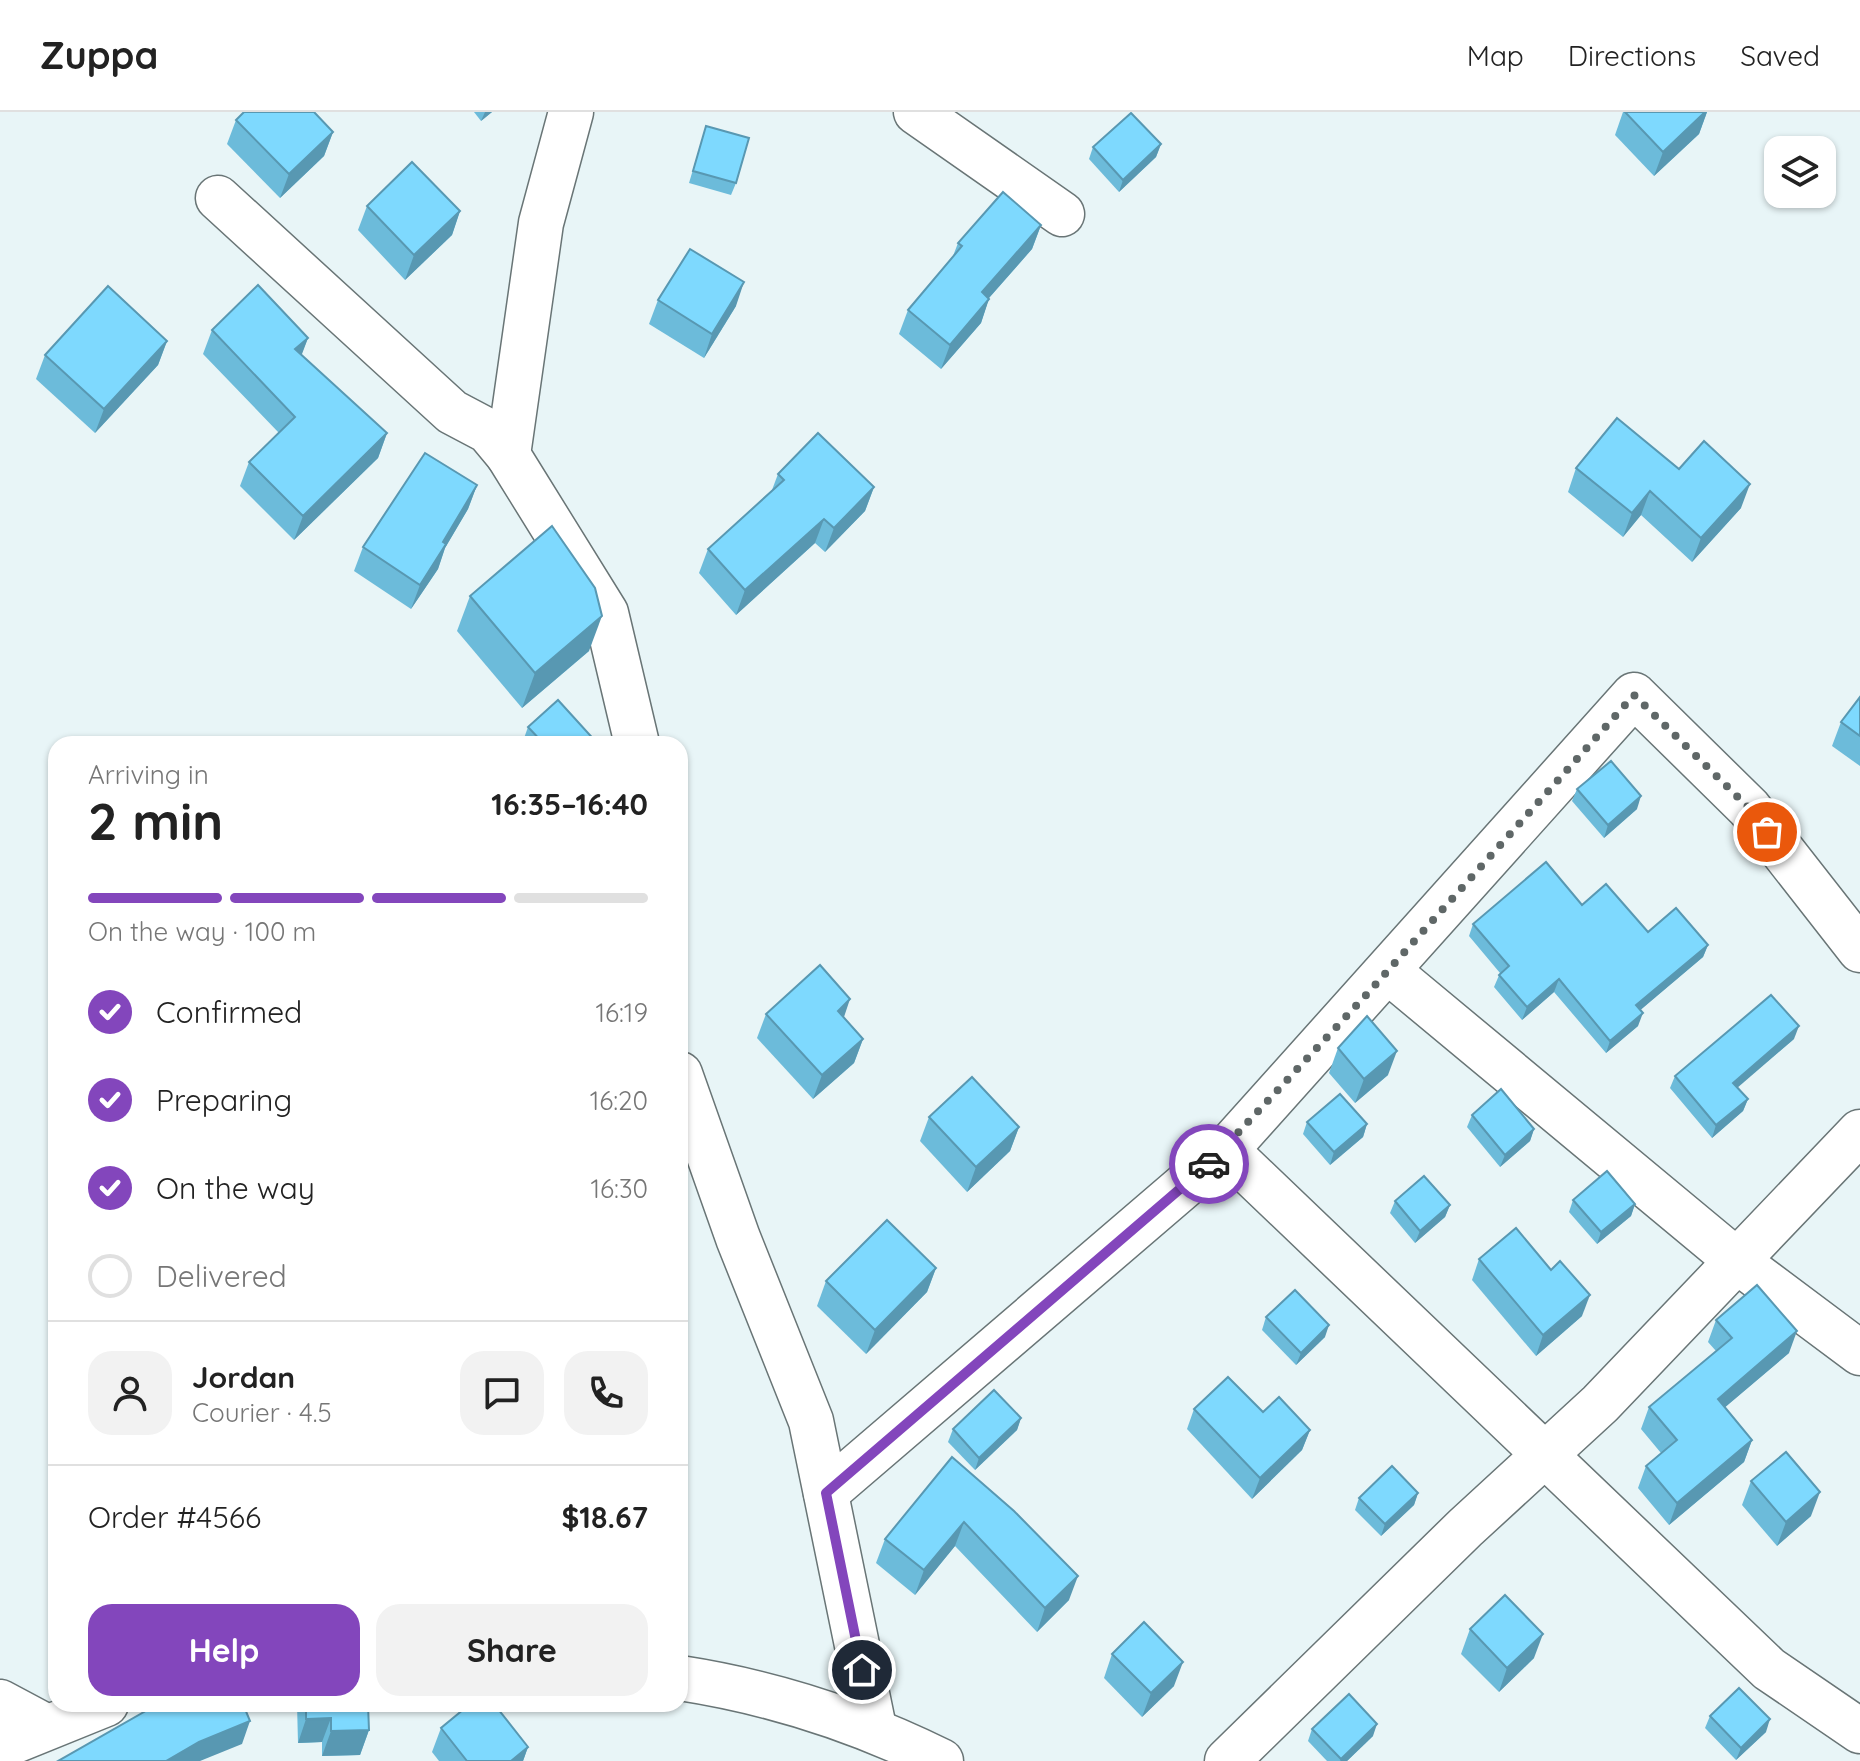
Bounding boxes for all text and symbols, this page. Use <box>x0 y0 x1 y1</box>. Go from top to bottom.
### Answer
text: Zuppa <box>40 31 158 79</box>
text: Map <box>1467 38 1524 73</box>
text: Directions <box>1568 38 1696 73</box>
text: Saved <box>1740 38 1820 73</box>
map controls <box>1764 136 1836 208</box>
button: layers <box>1764 136 1836 208</box>
text: Arriving in <box>88 758 209 791</box>
text: 16:35–16:40 <box>491 785 648 823</box>
text: 2 min <box>88 788 223 853</box>
pin <box>1733 798 1801 866</box>
icon: bag <box>1745 810 1789 854</box>
text: On the way · 100 m <box>88 915 316 948</box>
icon: check <box>88 990 132 1034</box>
text: Confirmed <box>156 993 302 1031</box>
text: 16:19 <box>595 996 648 1029</box>
icon: check <box>88 1078 132 1122</box>
text: Preparing <box>156 1081 292 1119</box>
text: 16:20 <box>590 1084 648 1117</box>
courier <box>1169 1124 1249 1204</box>
icon: car <box>1187 1142 1231 1186</box>
icon: check <box>88 1166 132 1210</box>
text: On the way <box>156 1169 315 1207</box>
text: 16:30 <box>590 1172 648 1205</box>
text: Delivered <box>156 1257 287 1295</box>
button: person <box>88 1351 172 1435</box>
button: chat <box>460 1351 544 1435</box>
button: phone <box>564 1351 648 1435</box>
text: Jordan <box>192 1358 295 1396</box>
text: Courier · 4.5 <box>192 1396 332 1429</box>
text: Order #4566 <box>88 1498 261 1536</box>
text: $18.67 <box>561 1498 648 1536</box>
button: Help <box>88 1604 360 1696</box>
button: Share <box>376 1604 648 1696</box>
pin <box>828 1636 896 1704</box>
icon: home <box>840 1648 884 1692</box>

